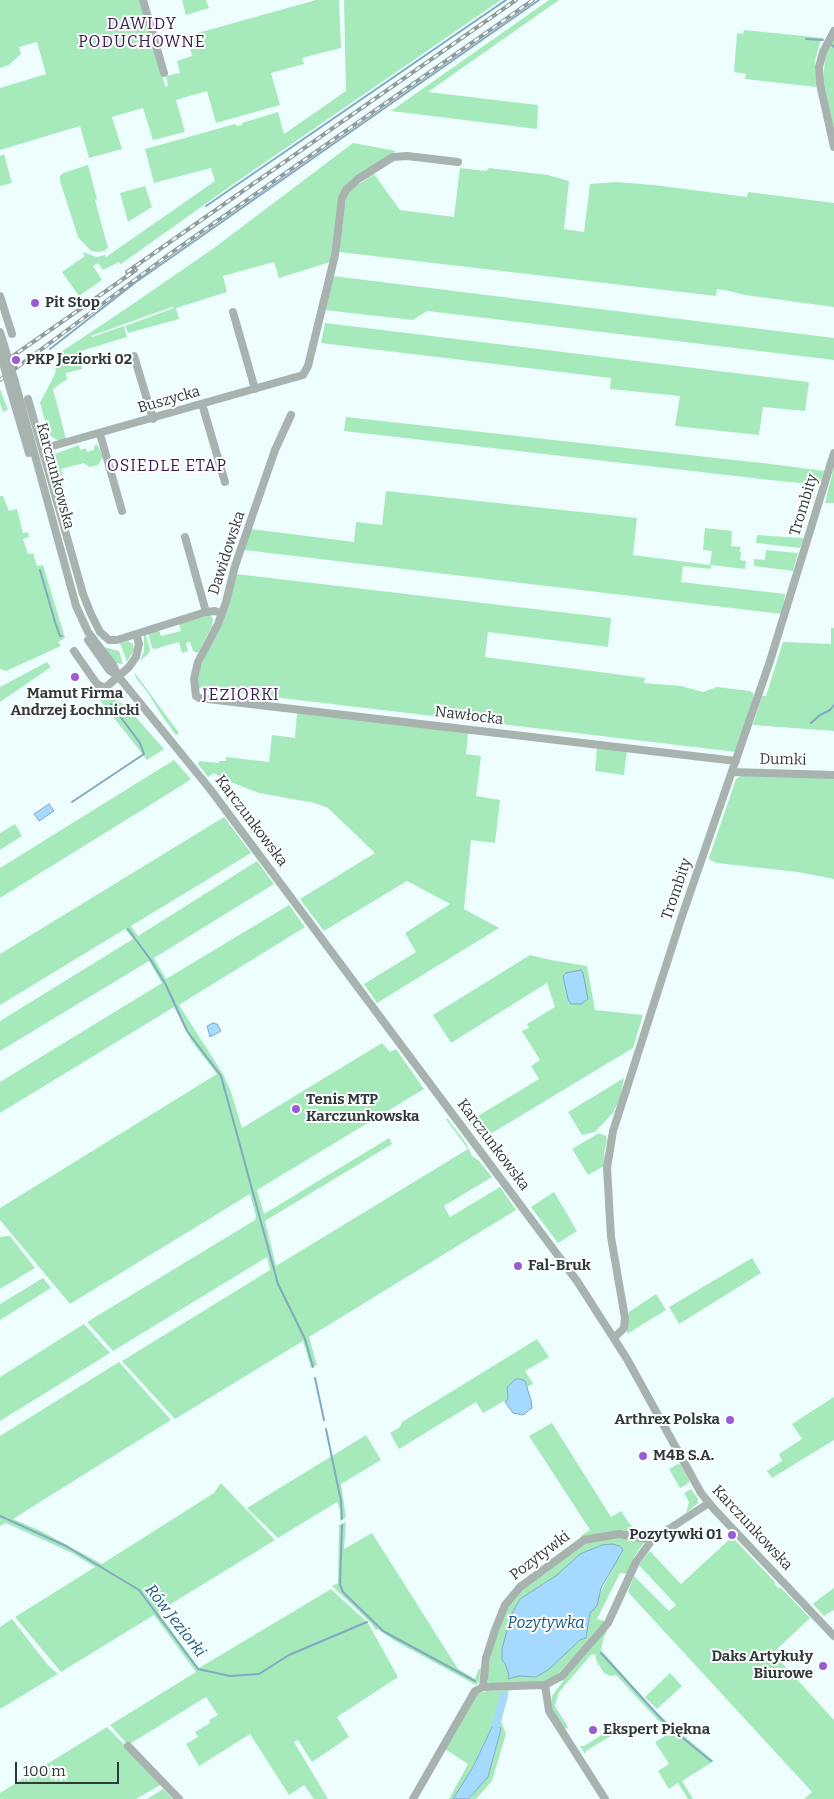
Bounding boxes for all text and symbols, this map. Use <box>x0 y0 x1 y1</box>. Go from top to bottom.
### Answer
district label: DAWIDY PODUCHOWNE <box>77 15 207 53</box>
place label: Pit Stop <box>45 294 100 312</box>
marker: Pit Stop <box>29 297 41 309</box>
place label: PKP Jeziorki 02 <box>26 351 132 369</box>
marker: PKP Jeziorki 02 <box>10 354 22 366</box>
street label: Buszycka <box>136 383 202 417</box>
street label: Karczunkowska <box>32 421 78 531</box>
district label: OSIEDLE ETAP <box>106 457 228 477</box>
street label: Trombity <box>786 472 822 538</box>
street label: Dawidowska <box>205 509 249 597</box>
marker: Mamut Firma Andrzej Łochnicki <box>69 671 81 683</box>
place label: Mamut Firma Andrzej Łochnicki <box>10 685 140 720</box>
district label: JEZIORKI <box>201 686 281 706</box>
street label: Nawłocka <box>434 703 504 729</box>
street label: Dumki <box>759 751 807 769</box>
street label: Karczunkowska <box>211 772 291 870</box>
street label: Trombity <box>658 856 696 922</box>
place label: Tenis MTP Karczunkowska <box>306 1091 420 1126</box>
street label: Karczunkowska <box>453 1096 533 1194</box>
marker: Tenis MTP Karczunkowska <box>290 1103 302 1115</box>
place label: Fal-Bruk <box>528 1257 591 1275</box>
marker: Fal-Bruk <box>512 1260 524 1272</box>
place label: Arthrex Polska <box>614 1411 720 1429</box>
marker: Arthrex Polska <box>724 1414 736 1426</box>
place label: M4B S.A. <box>653 1447 714 1465</box>
marker: M4B S.A. <box>637 1450 649 1462</box>
street label: Karczunkowska <box>708 1482 796 1574</box>
place label: Pozytywki 01 <box>629 1526 722 1544</box>
street label: Pozytywki <box>506 1528 574 1584</box>
marker: Pozytywki 01 <box>726 1529 738 1541</box>
water label: Rów Jeziorki <box>141 1581 209 1661</box>
water label: Pozytywka <box>507 1614 585 1634</box>
place label: Daks Artykuły Biurowe <box>711 1648 813 1683</box>
marker: Daks Artykuły Biurowe <box>817 1660 829 1672</box>
place label: Ekspert Piękna <box>603 1721 710 1739</box>
marker: Ekspert Piękna <box>587 1724 599 1736</box>
scale bar <box>18 1752 121 1784</box>
text: 100 m <box>23 1762 66 1780</box>

